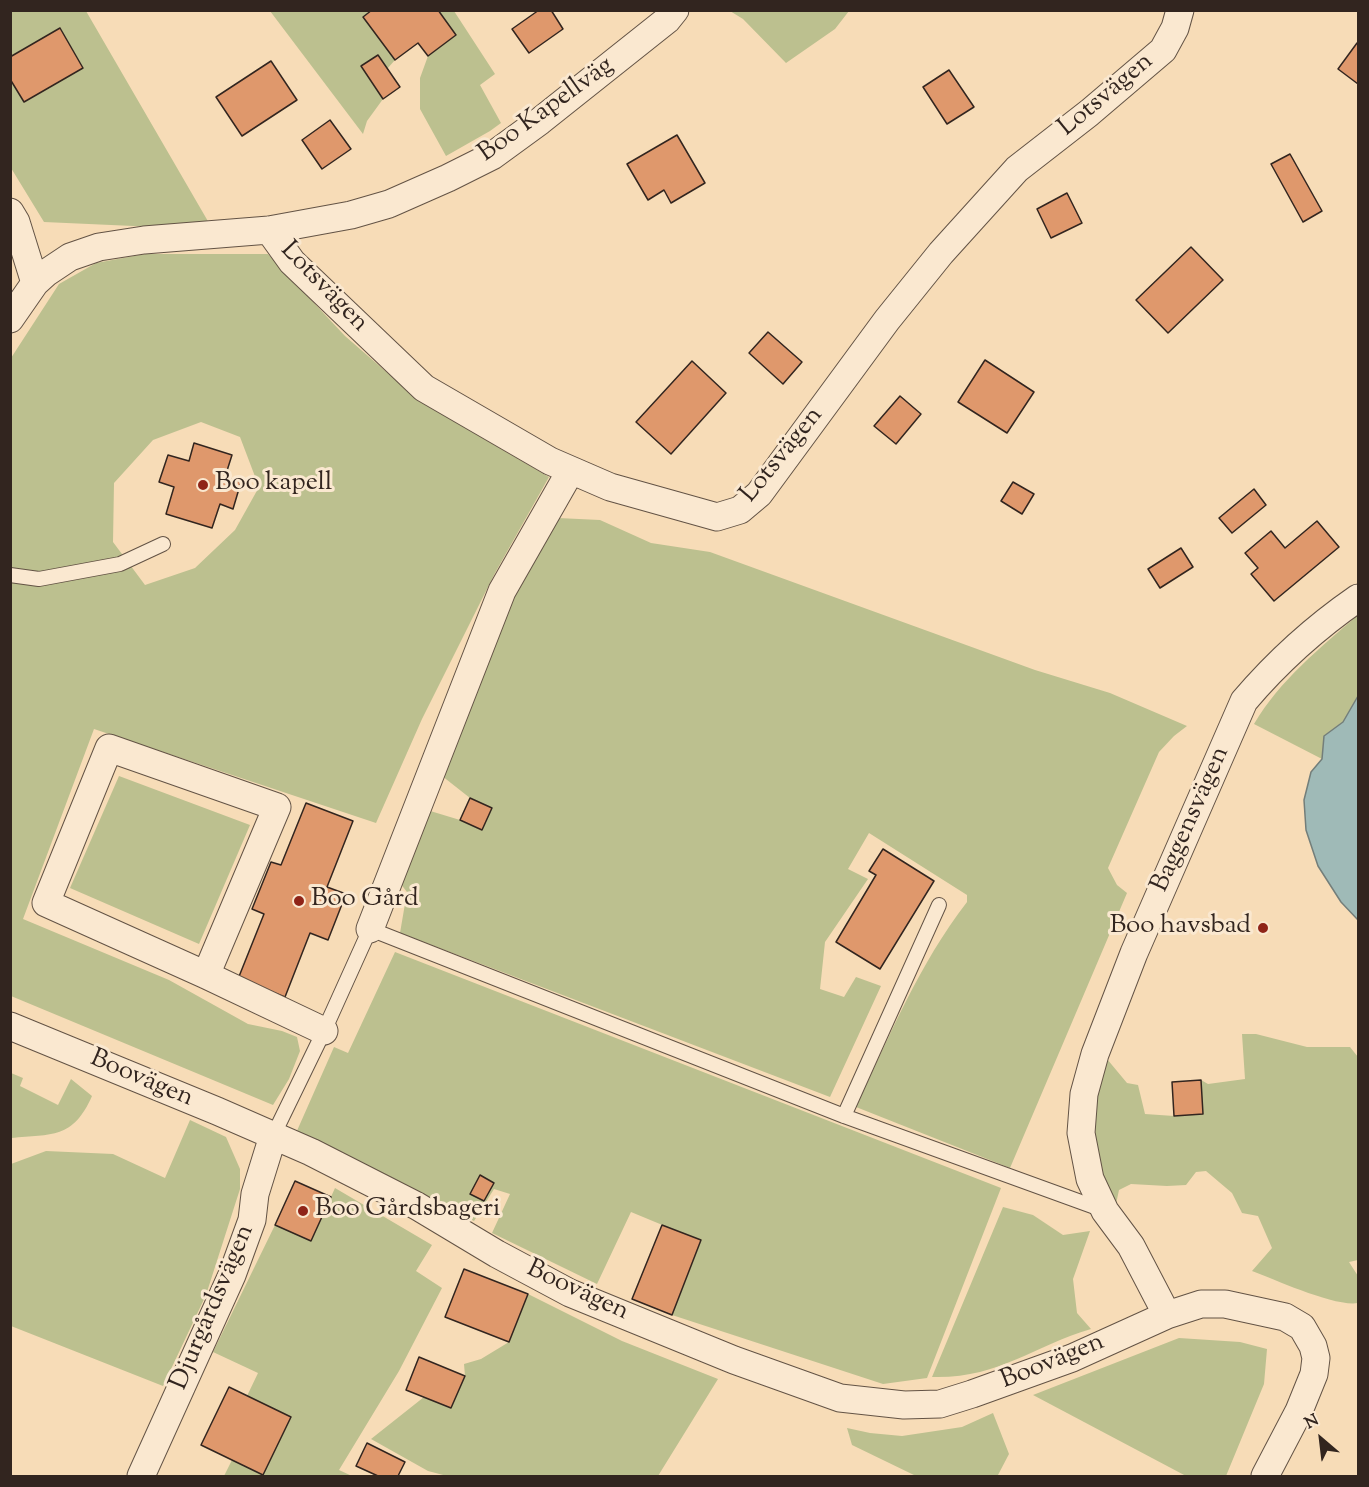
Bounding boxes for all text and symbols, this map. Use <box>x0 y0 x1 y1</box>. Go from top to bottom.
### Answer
street label: Lotsvägen <box>1053 47 1161 145</box>
street label: Boo Kapellväg <box>473 52 621 170</box>
street label: Lotsvägen <box>272 236 374 340</box>
street label: Lotsvägen <box>735 402 831 510</box>
place label: Boo kapell <box>215 469 332 501</box>
marker: Boo kapell <box>196 478 210 492</box>
street label: Baggensvägen <box>1146 742 1238 898</box>
place label: Boo Gård <box>311 885 419 917</box>
marker: Boo Gård <box>292 894 306 908</box>
place label: Boo havsbad <box>1110 912 1251 944</box>
marker: Boo havsbad <box>1256 921 1270 935</box>
street label: Boovägen <box>85 1044 197 1116</box>
place label: Boo Gårdsbageri <box>315 1195 500 1227</box>
marker: Boo Gårdsbageri <box>296 1204 310 1218</box>
street label: Djurgårdsvägen <box>165 1221 263 1395</box>
street label: Boovägen <box>521 1255 633 1329</box>
street label: Boovägen <box>996 1328 1110 1398</box>
north arrow <box>1291 1409 1351 1469</box>
text: N <box>1301 1410 1323 1436</box>

